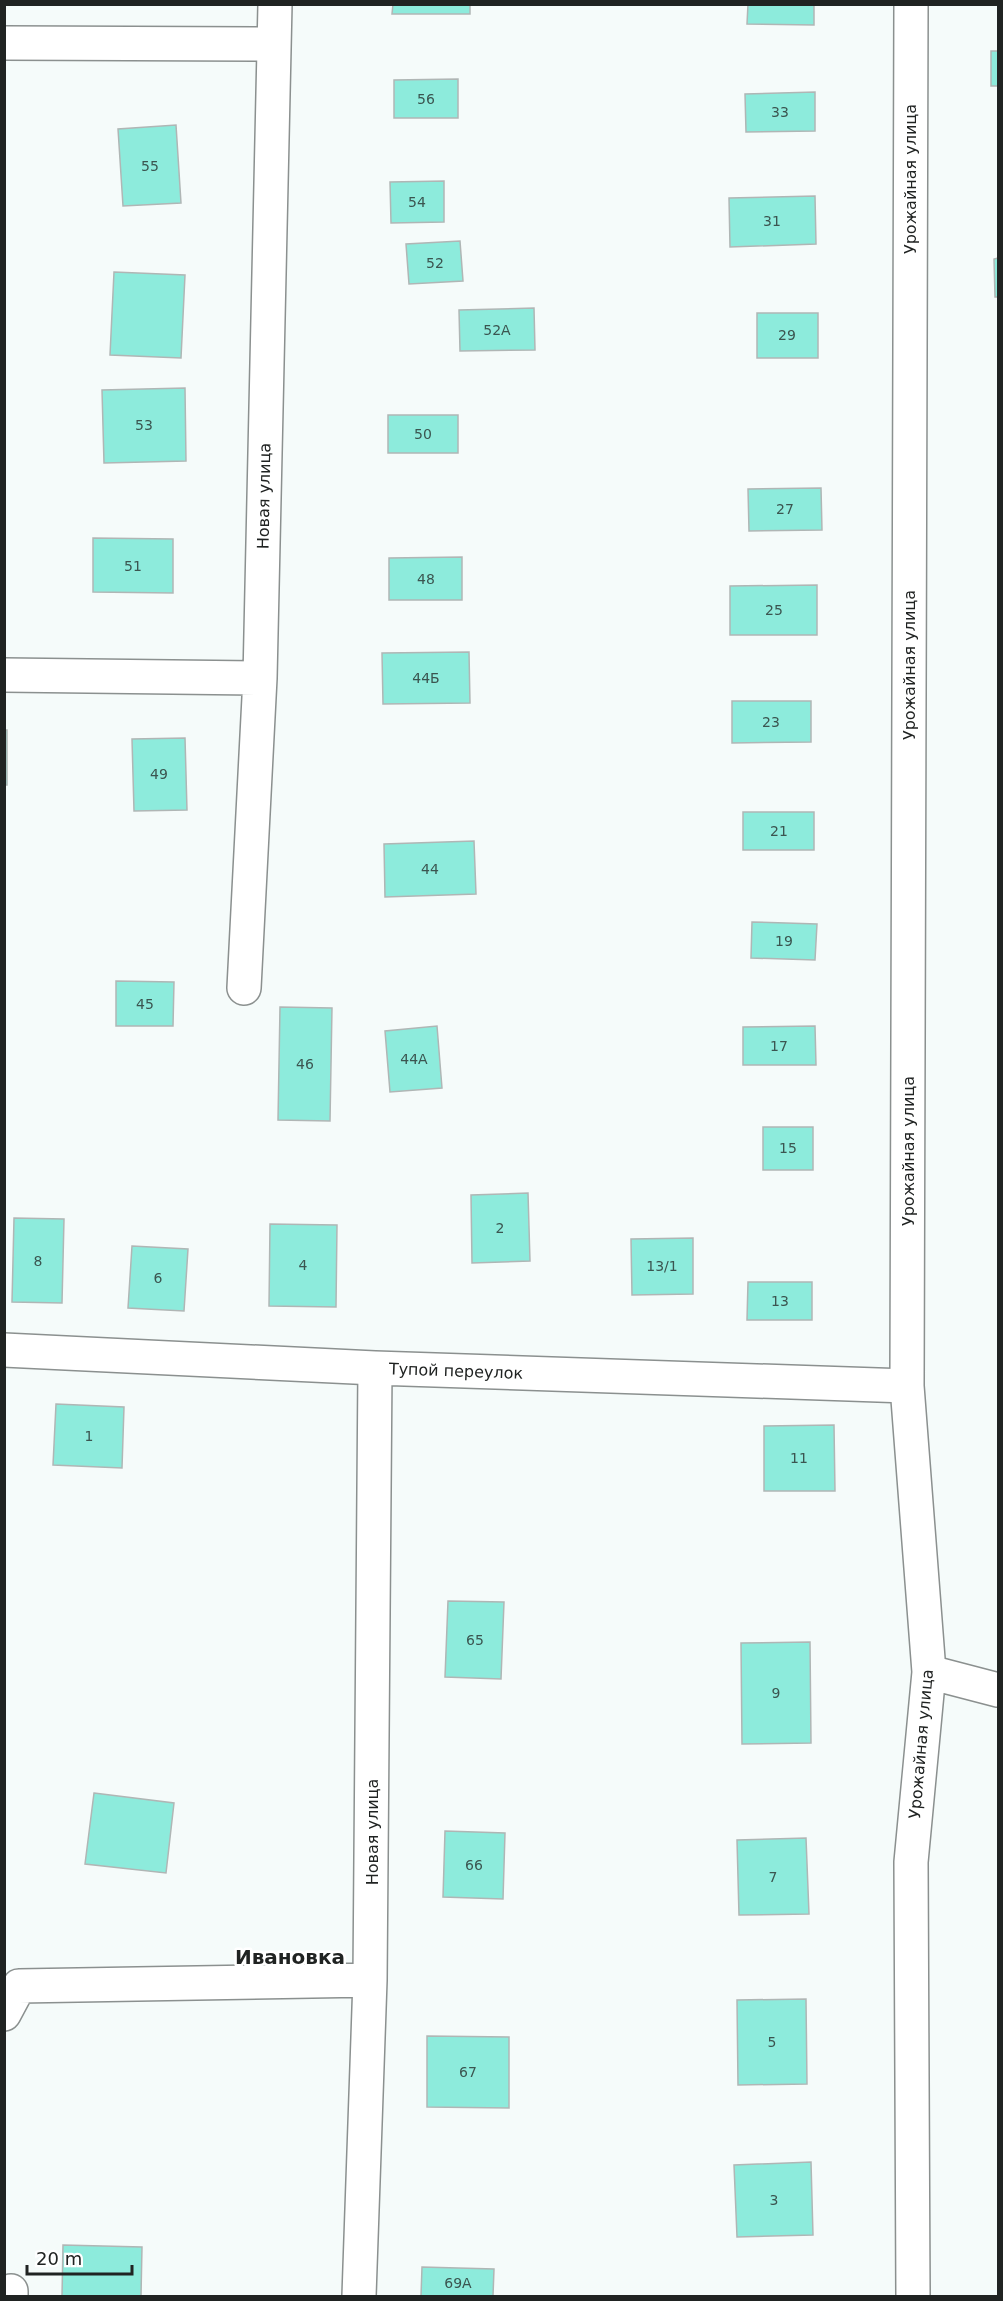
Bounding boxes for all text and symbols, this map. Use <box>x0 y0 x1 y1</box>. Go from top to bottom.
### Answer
house number: 56 <box>417 91 435 107</box>
house number: 33 <box>771 104 789 120</box>
street label: Урожайная улица <box>901 104 920 254</box>
house number: 55 <box>141 158 159 174</box>
house number: 54 <box>408 194 426 210</box>
house number: 31 <box>763 213 781 229</box>
house number: 52 <box>426 255 444 271</box>
house number: 52А <box>483 322 511 338</box>
house number: 29 <box>778 327 796 343</box>
house number: 53 <box>135 417 153 433</box>
house number: 50 <box>414 426 432 442</box>
street label: Новая улица <box>254 443 274 549</box>
house number: 27 <box>776 501 794 517</box>
house number: 51 <box>124 558 142 574</box>
house number: 48 <box>417 571 435 587</box>
street label: Урожайная улица <box>900 590 919 740</box>
house number: 25 <box>765 602 783 618</box>
house number: 44Б <box>412 670 440 686</box>
house number: 23 <box>762 714 780 730</box>
house number: 49 <box>150 766 168 782</box>
house number: 21 <box>770 823 788 839</box>
house number: 44 <box>421 861 439 877</box>
house number: 19 <box>775 933 793 949</box>
house number: 45 <box>136 996 154 1012</box>
house number: 17 <box>770 1038 788 1054</box>
house number: 44А <box>400 1051 428 1067</box>
house number: 46 <box>296 1056 314 1072</box>
street label: Урожайная улица <box>899 1076 918 1226</box>
house number: 15 <box>779 1140 797 1156</box>
house number: 2 <box>496 1220 504 1236</box>
house number: 8 <box>34 1253 42 1269</box>
house number: 4 <box>299 1257 308 1273</box>
house number: 13/1 <box>646 1258 678 1274</box>
house number: 6 <box>154 1270 163 1286</box>
house number: 13 <box>771 1293 789 1309</box>
street label: Тупой переулок <box>387 1359 524 1383</box>
house number: 1 <box>85 1428 93 1444</box>
house number: 11 <box>790 1450 808 1466</box>
house number: 65 <box>466 1632 484 1648</box>
street label: Урожайная улица <box>905 1668 937 1820</box>
house number: 9 <box>772 1685 780 1701</box>
street label: Новая улица <box>363 1779 382 1885</box>
house number: 66 <box>465 1857 483 1873</box>
house number: 7 <box>769 1869 777 1885</box>
district label: Ивановка <box>235 1945 345 1969</box>
house number: 5 <box>768 2034 776 2050</box>
house number: 67 <box>459 2064 477 2080</box>
house number: 3 <box>770 2192 778 2208</box>
scale bar <box>27 2238 132 2276</box>
text: 20 m <box>36 2248 82 2269</box>
house number: 69А <box>444 2275 472 2291</box>

